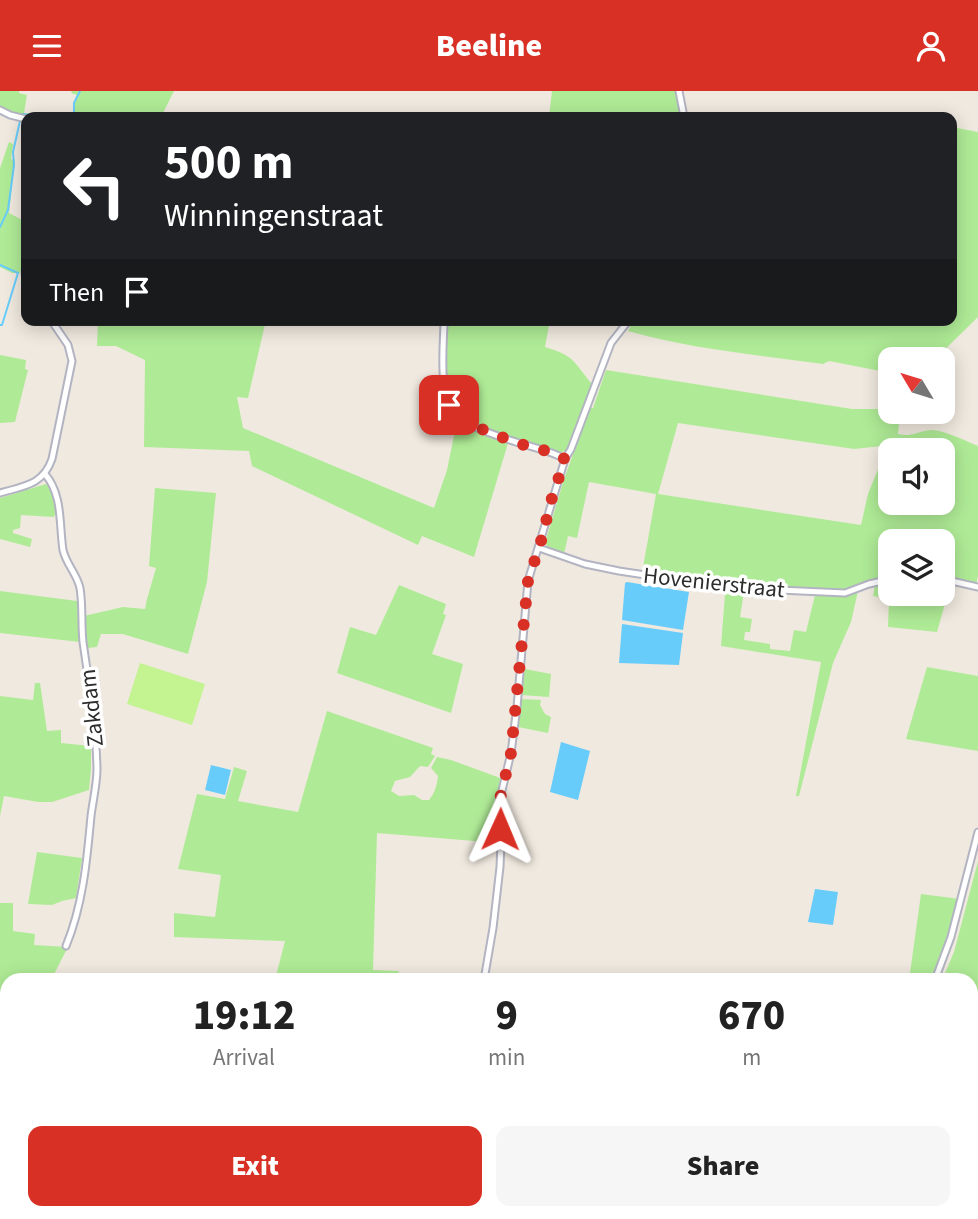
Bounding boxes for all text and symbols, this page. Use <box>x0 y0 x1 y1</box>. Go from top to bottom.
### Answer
text: Beeline <box>436 23 542 69</box>
icon: menu <box>28 27 66 65</box>
icon: person <box>912 27 950 65</box>
text: 500 m <box>164 128 293 198</box>
icon: left <box>49 140 140 231</box>
text: Winningenstraat <box>164 193 383 239</box>
icon: arrive <box>118 273 156 311</box>
text: Then <box>49 274 104 311</box>
north arrow <box>878 347 956 423</box>
map controls <box>878 347 955 606</box>
pin <box>419 375 479 435</box>
icon: arrive <box>430 386 468 424</box>
button: sound <box>878 438 955 515</box>
button: layers <box>878 529 955 606</box>
street label: Hovenierstraat <box>642 559 787 606</box>
street label: Zakdam <box>71 667 112 748</box>
position arrow <box>463 792 537 866</box>
text: 19:12 <box>193 986 295 1046</box>
text: 9 <box>495 986 518 1046</box>
text: 670 <box>718 986 785 1046</box>
text: Arrival <box>213 1041 275 1074</box>
text: min <box>488 1041 525 1074</box>
text: m <box>742 1041 761 1074</box>
button: Exit <box>28 1126 482 1206</box>
button: Share <box>496 1126 950 1206</box>

